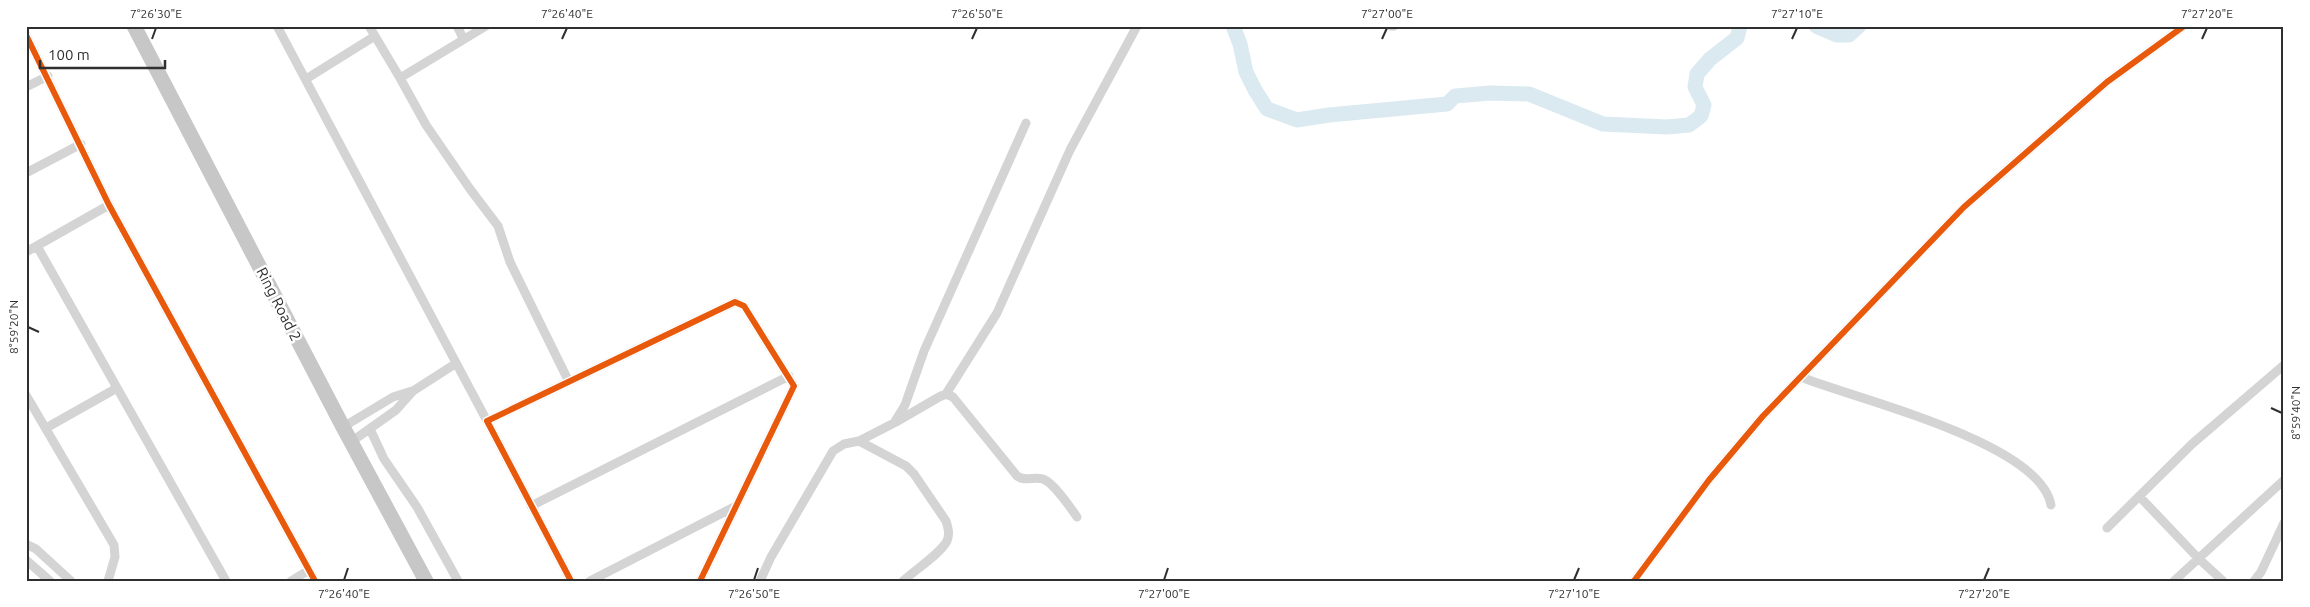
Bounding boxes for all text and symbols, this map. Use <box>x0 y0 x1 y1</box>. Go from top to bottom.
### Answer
text: 7°26'30"E <box>130 7 182 20</box>
text: 7°26'40"E <box>541 7 593 20</box>
text: 7°26'50"E <box>951 7 1003 20</box>
text: 7°27'00"E <box>1361 7 1413 20</box>
text: 7°27'10"E <box>1771 7 1823 20</box>
text: 7°27'20"E <box>2181 7 2233 20</box>
scale bar <box>40 38 165 70</box>
text: 100 m <box>48 46 90 63</box>
street label: Ring Road 2 <box>253 264 305 344</box>
text: 8°59'20"N <box>7 300 20 354</box>
text: 8°59'40"N <box>2289 386 2302 440</box>
text: 7°26'40"E <box>318 587 370 600</box>
text: 7°26'50"E <box>728 587 780 600</box>
text: 7°27'00"E <box>1138 587 1190 600</box>
text: 7°27'10"E <box>1548 587 1600 600</box>
text: 7°27'20"E <box>1958 587 2010 600</box>

